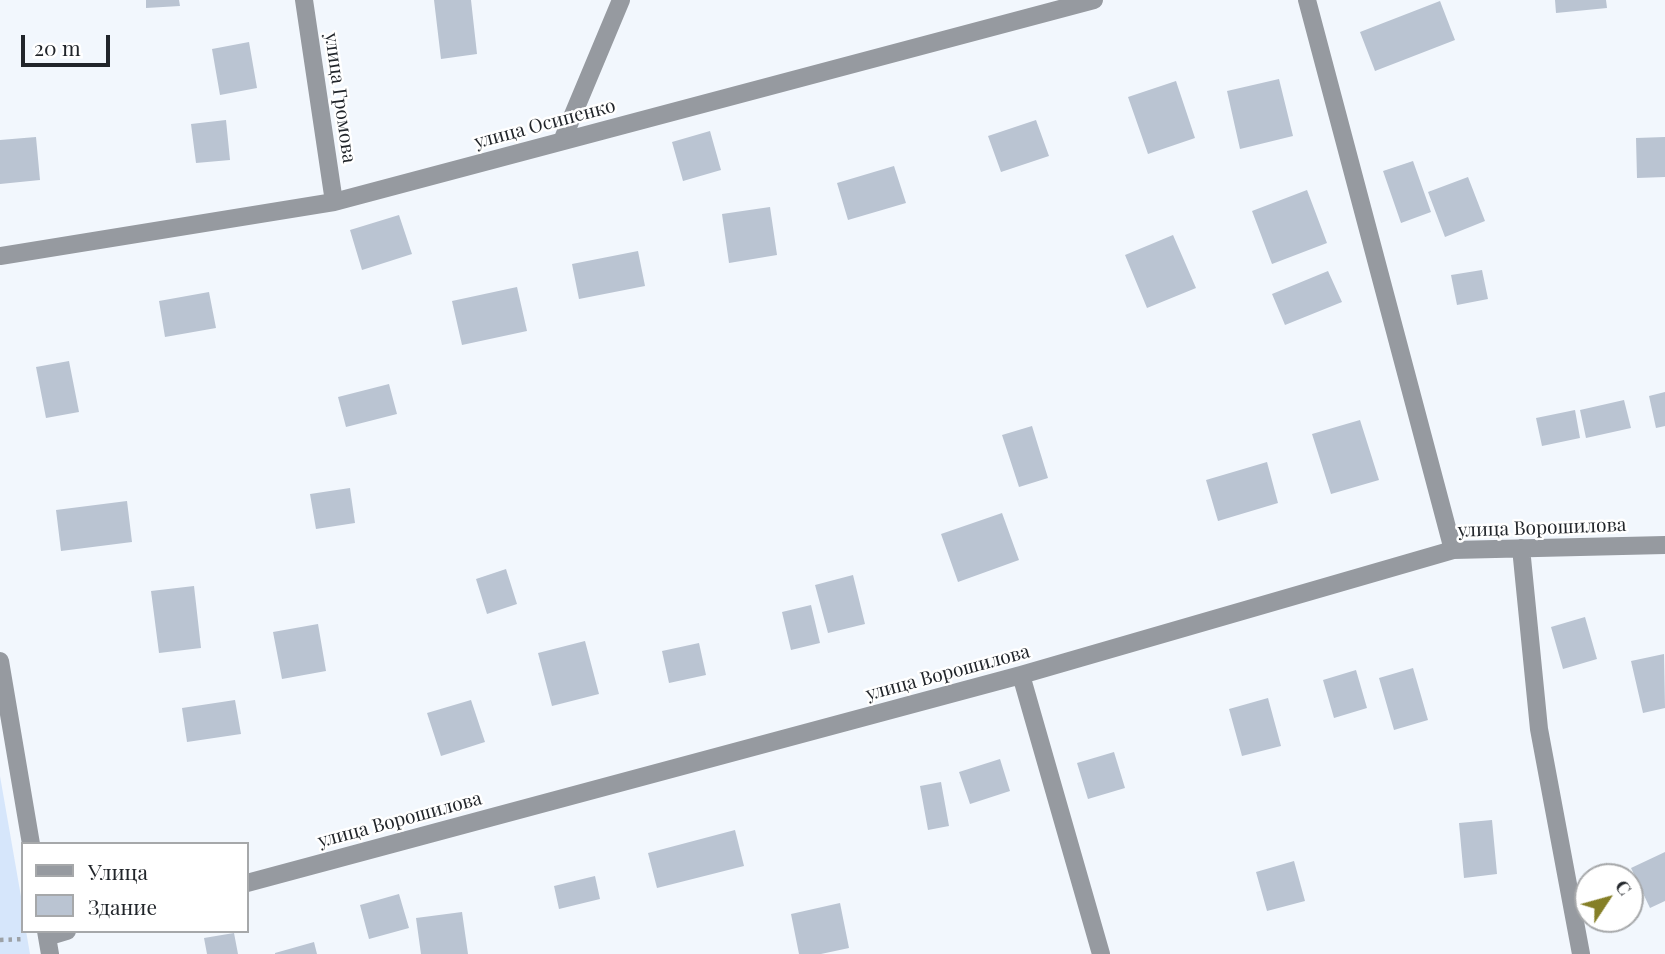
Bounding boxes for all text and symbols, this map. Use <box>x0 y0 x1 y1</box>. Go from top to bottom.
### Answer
scale bar <box>24 21 114 65</box>
street label: улица Громова <box>320 31 360 165</box>
text: 20 m <box>34 33 81 61</box>
street label: улица Осипенко <box>472 94 618 154</box>
street label: улица Ворошилова <box>1457 514 1627 542</box>
street label: улица Ворошилова <box>864 640 1032 706</box>
street label: улица Ворошилова <box>316 787 484 853</box>
legend <box>21 842 248 933</box>
text: Улица <box>88 857 148 885</box>
north arrow <box>1574 863 1644 933</box>
text: С <box>1610 874 1639 900</box>
text: Здание <box>88 892 157 920</box>

